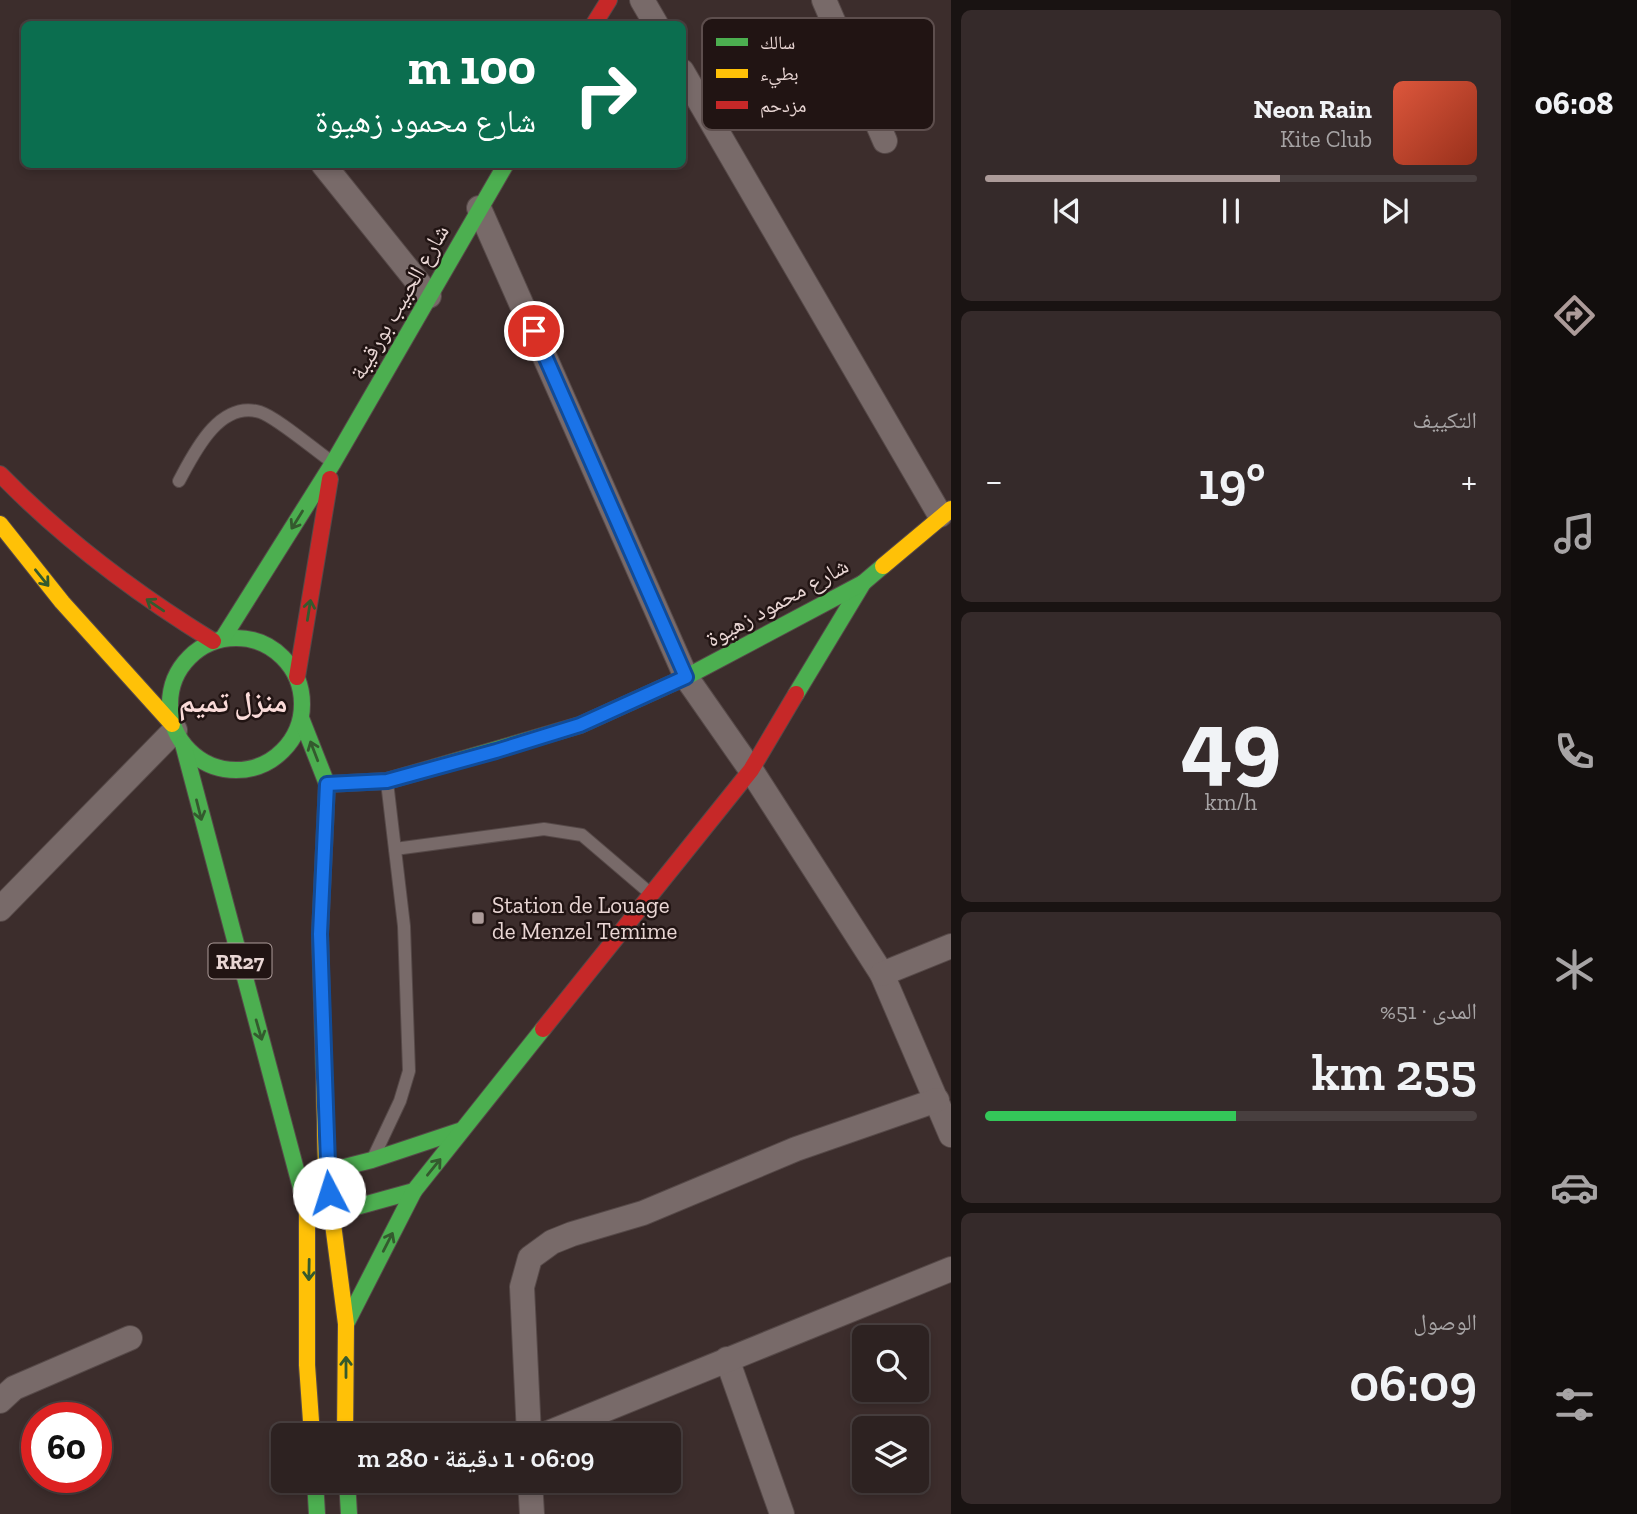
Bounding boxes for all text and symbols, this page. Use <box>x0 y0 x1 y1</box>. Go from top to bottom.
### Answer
legend <box>702 18 934 130</box>
text: سالك <box>760 31 795 54</box>
text: 100 m <box>408 38 536 97</box>
icon: right <box>560 49 651 140</box>
text: بطيء <box>760 62 799 89</box>
text: 06:08 <box>1534 84 1614 122</box>
text: Neon Rain <box>1254 93 1372 125</box>
text: مزدحم <box>760 94 806 118</box>
text: شارع محمود زهيوة <box>315 102 536 140</box>
text: Kite Club <box>1280 125 1372 153</box>
icon: previous <box>1048 192 1086 230</box>
icon: pause <box>1212 192 1250 230</box>
icon: next <box>1376 192 1414 230</box>
street label: شارع الحبيب بورقيبة <box>343 219 456 385</box>
icon: directions <box>1550 291 1599 340</box>
pin <box>504 301 564 361</box>
icon: arrive <box>515 312 553 350</box>
text: التكييف <box>1412 406 1477 434</box>
text: 19° <box>1198 450 1266 512</box>
text: − <box>985 458 1003 504</box>
text: + <box>1461 458 1477 504</box>
icon: music <box>1550 509 1599 558</box>
one-way arrow <box>289 510 303 530</box>
street label: شارع محمود زهيوة <box>701 551 854 654</box>
one-way arrow <box>35 568 50 586</box>
one-way arrow <box>146 598 165 612</box>
one-way arrow <box>303 599 316 622</box>
district label: منزل تميم <box>179 684 287 722</box>
text: 49 <box>1181 688 1281 797</box>
icon: phone <box>1550 727 1599 776</box>
one-way arrow <box>307 741 320 763</box>
text: km/h <box>1205 788 1257 816</box>
one-way arrow <box>193 798 206 821</box>
place label: Station de Louage de Menzel Temime <box>492 891 677 945</box>
marker: Station de Louage de Menzel Temime <box>470 910 486 926</box>
road number: RR27 <box>208 944 272 978</box>
icon: climate <box>1550 945 1599 994</box>
text: المدى · 51% <box>1380 997 1477 1025</box>
one-way arrow <box>253 1018 266 1040</box>
text: 255 km <box>1312 1041 1477 1103</box>
position arrow <box>292 1156 366 1230</box>
one-way arrow <box>426 1158 442 1176</box>
icon: car <box>1550 1163 1599 1212</box>
one-way arrow <box>382 1232 396 1253</box>
one-way arrow <box>302 1258 315 1281</box>
text: الوصول <box>1413 1308 1477 1336</box>
map controls <box>852 1325 929 1493</box>
button: search <box>852 1325 929 1402</box>
text: 06:09 <box>1349 1352 1477 1414</box>
one-way arrow <box>339 1356 353 1379</box>
icon: filters <box>1550 1380 1599 1429</box>
speed limit sign: 60 <box>21 1402 112 1493</box>
button: layers <box>852 1416 929 1493</box>
text: 06:09 · 1 دقيقة · 280 m <box>358 1442 595 1474</box>

